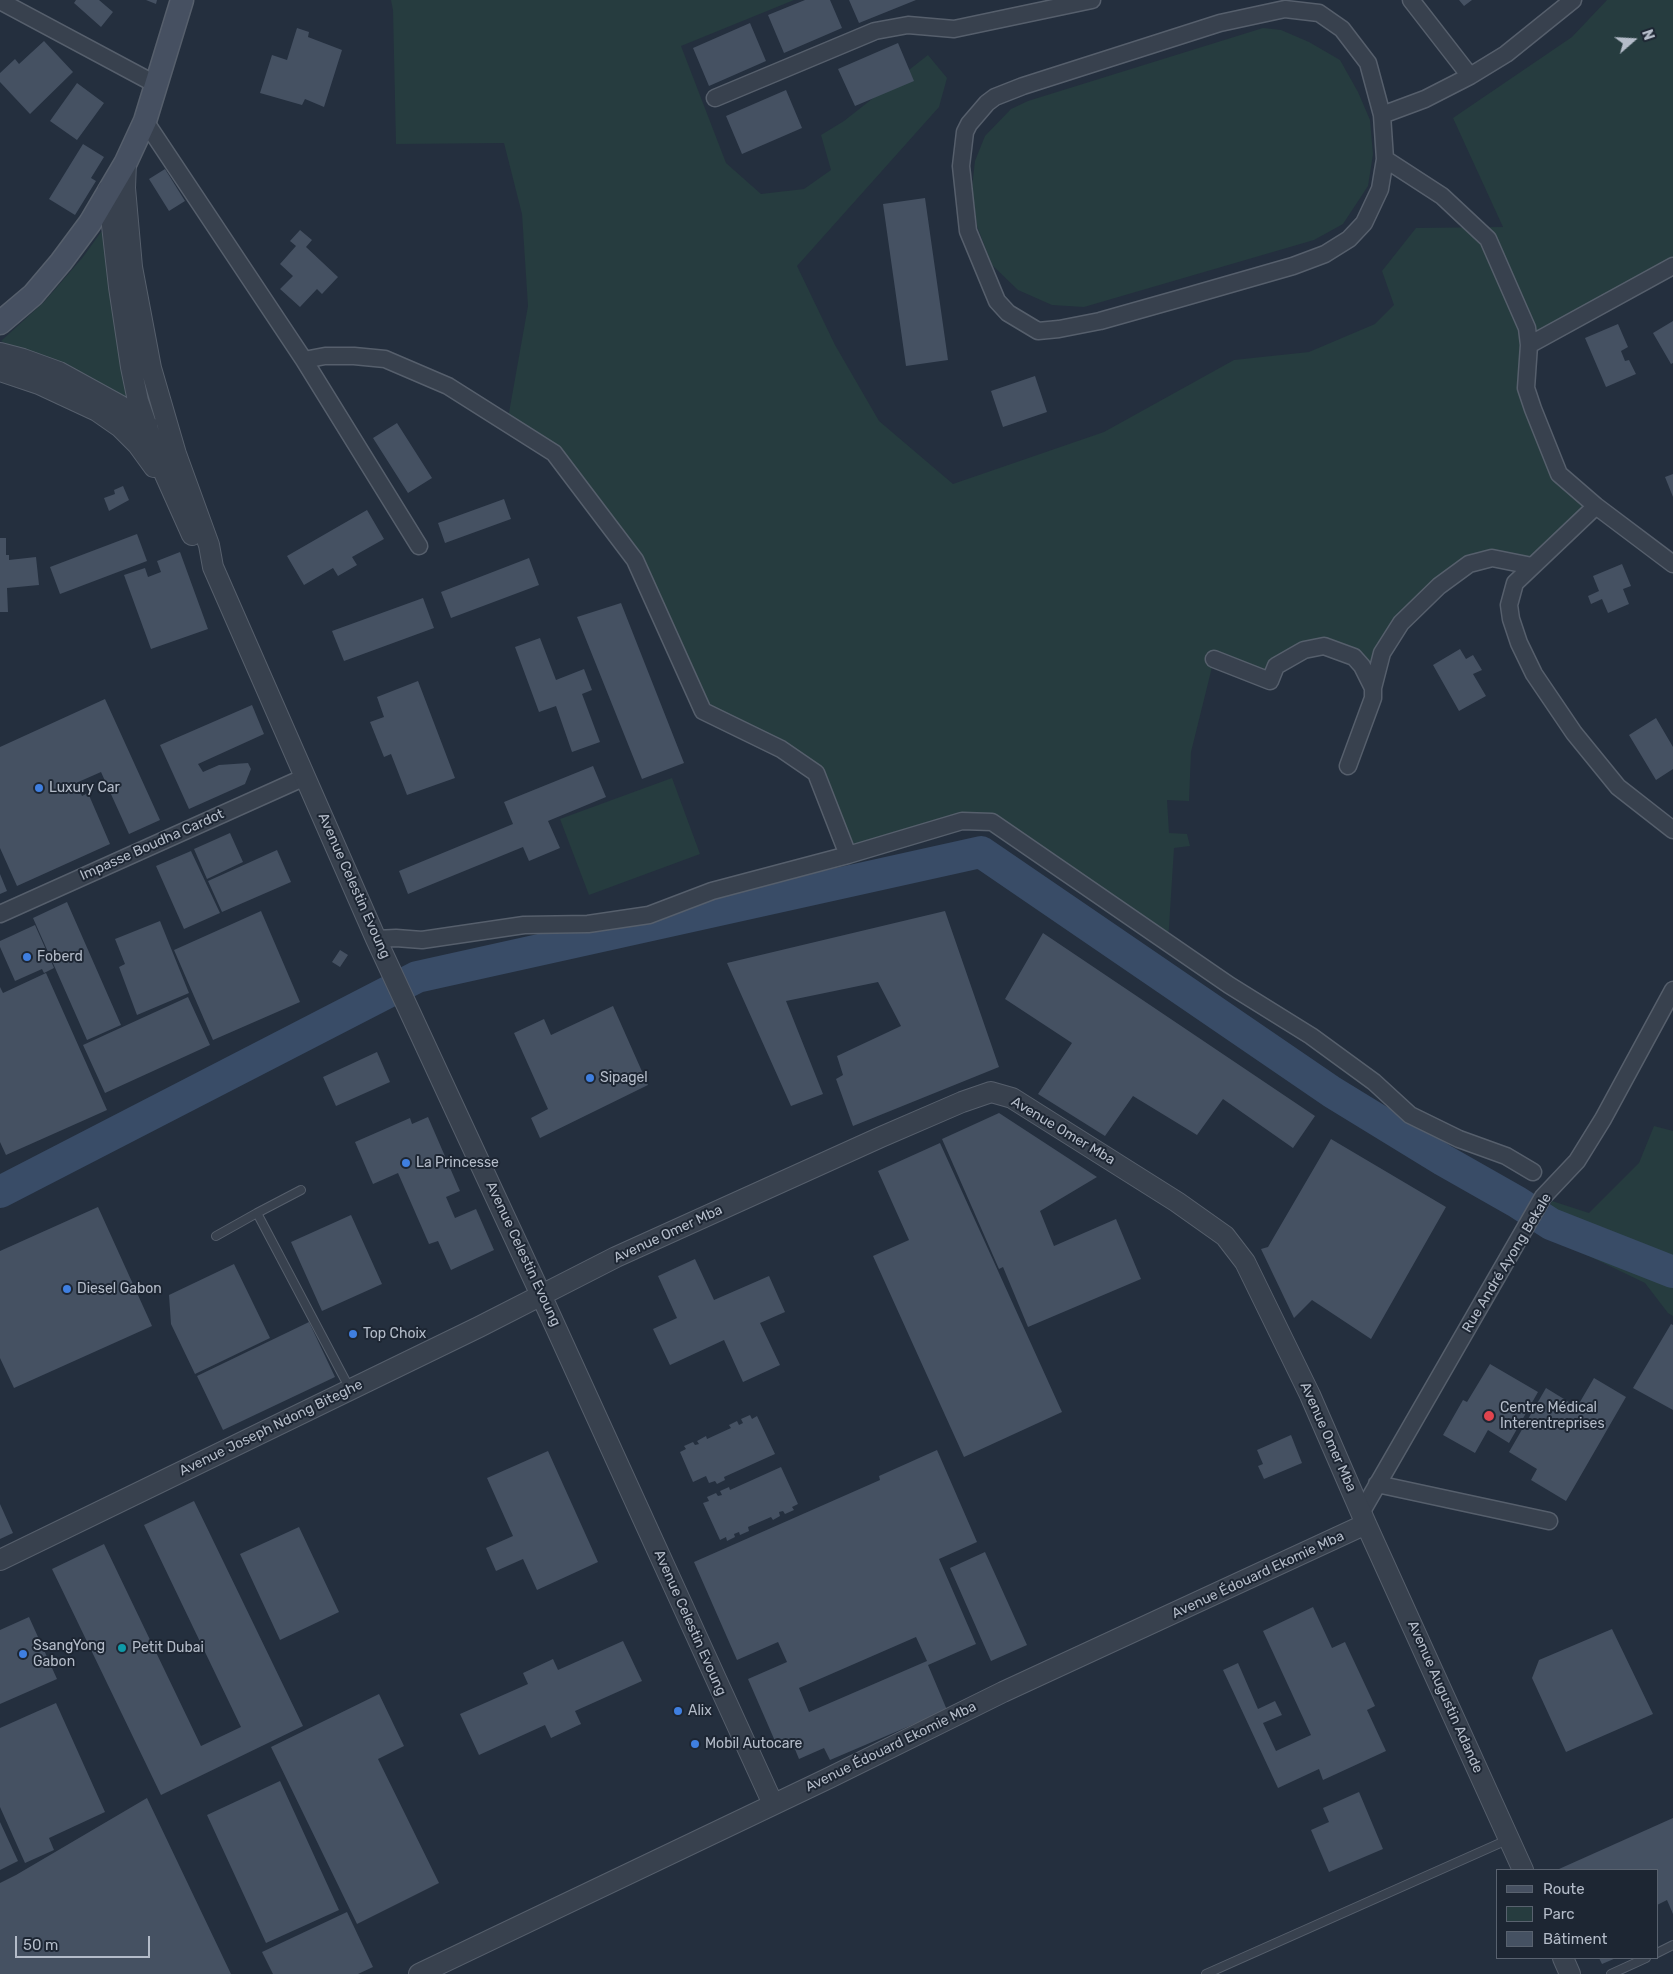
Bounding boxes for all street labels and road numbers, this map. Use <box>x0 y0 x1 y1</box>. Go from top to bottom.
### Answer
street label: Impasse Boudha Cardot <box>77 806 227 884</box>
street label: Avenue Celestin Evoung <box>314 810 394 962</box>
street label: Avenue Omer Mba <box>1008 1093 1118 1169</box>
street label: Avenue Celestin Evoung <box>482 1179 564 1329</box>
street label: Rue André Ayong Bekale <box>1459 1190 1555 1336</box>
street label: Avenue Omer Mba <box>611 1201 725 1267</box>
street label: Avenue Joseph Ndong Biteghe <box>177 1376 365 1480</box>
street label: Avenue Omer Mba <box>1296 1380 1360 1494</box>
street label: Avenue Édouard Ekomie Mba <box>1169 1528 1347 1622</box>
street label: Avenue Celestin Evoung <box>650 1547 730 1699</box>
street label: Avenue Augustin Adande <box>1404 1618 1486 1776</box>
street label: Avenue Édouard Ekomie Mba <box>803 1698 979 1796</box>

